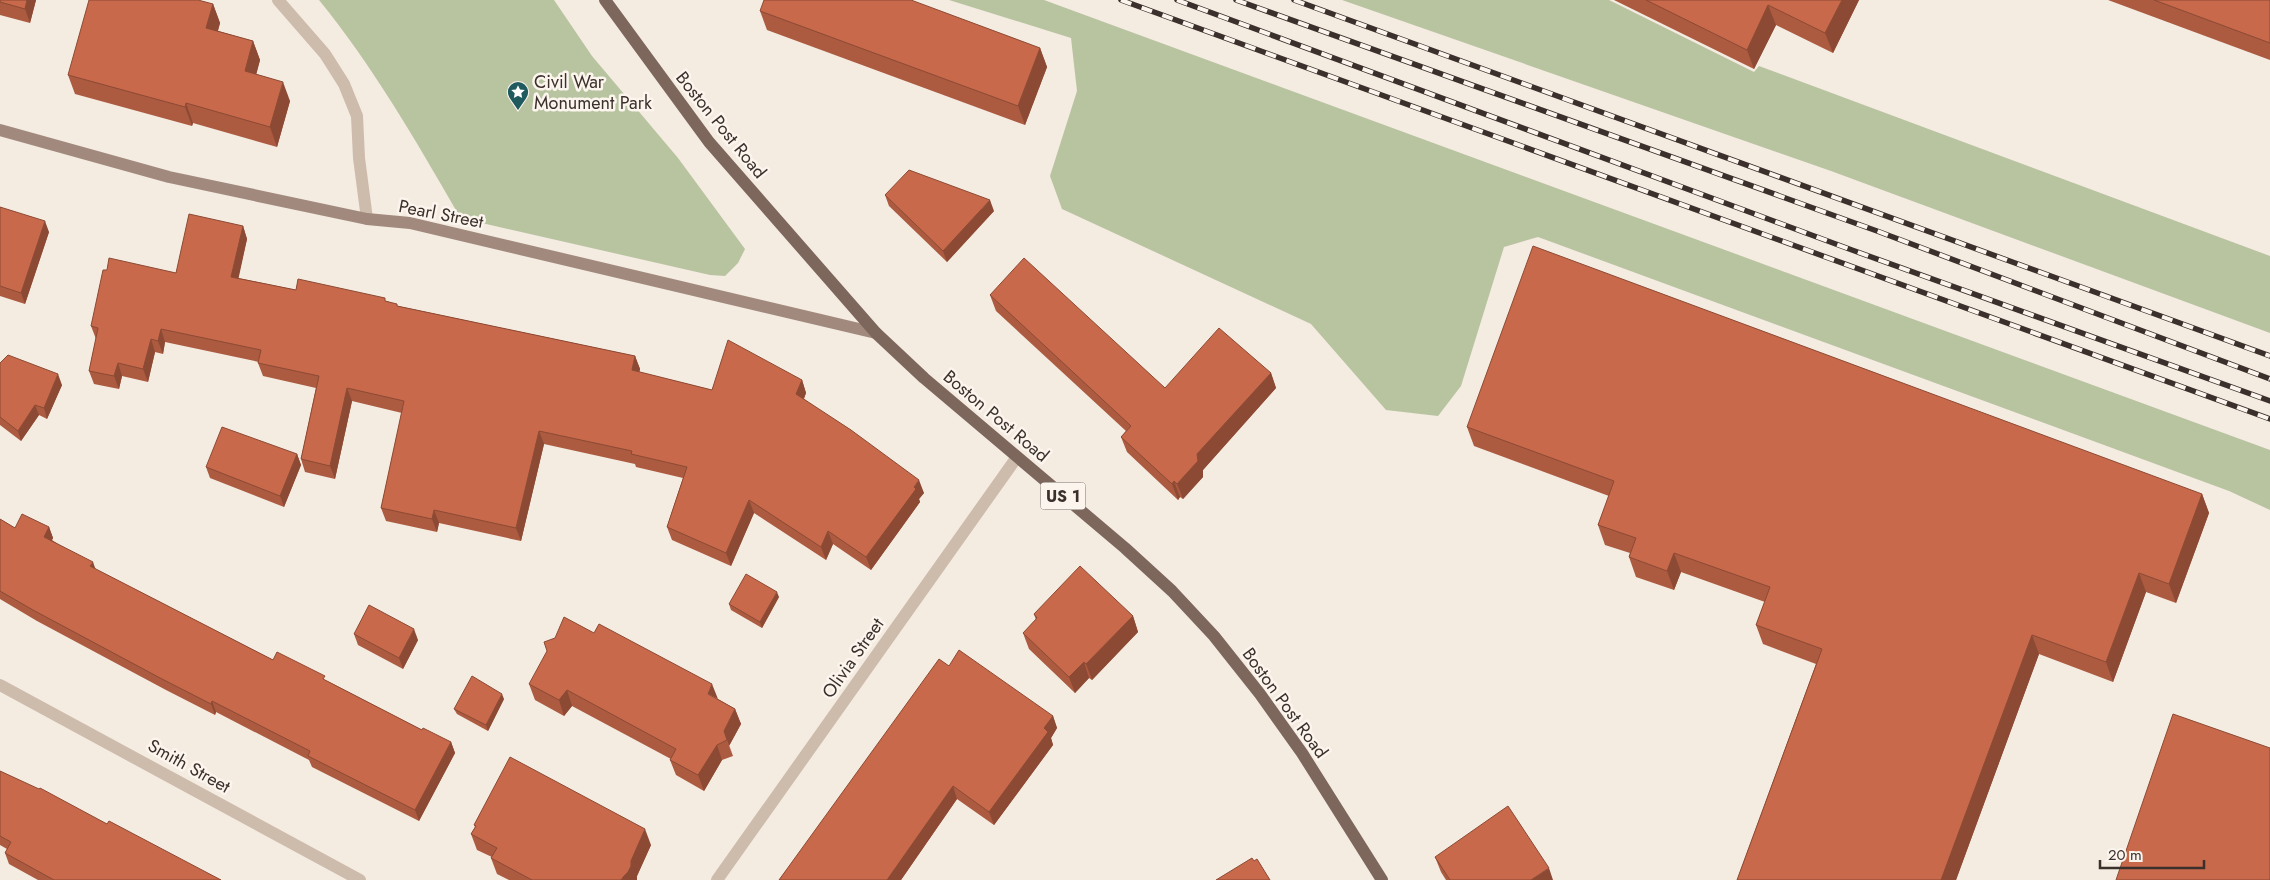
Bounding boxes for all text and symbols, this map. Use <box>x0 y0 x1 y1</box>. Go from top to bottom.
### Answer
street label: Boston Post Road <box>670 66 772 184</box>
place label: Civil War Monument Park <box>534 69 652 116</box>
place icon: Civil War Monument Park <box>506 80 530 111</box>
street label: Pearl Street <box>396 193 486 235</box>
street label: Boston Post Road <box>937 364 1055 468</box>
road number: US 1 <box>1040 482 1086 510</box>
street label: Olivia Street <box>816 612 891 703</box>
street label: Boston Post Road <box>1236 642 1334 764</box>
street label: Smith Street <box>143 733 236 800</box>
scale bar <box>2100 838 2204 870</box>
text: 20 m <box>2108 844 2142 866</box>

